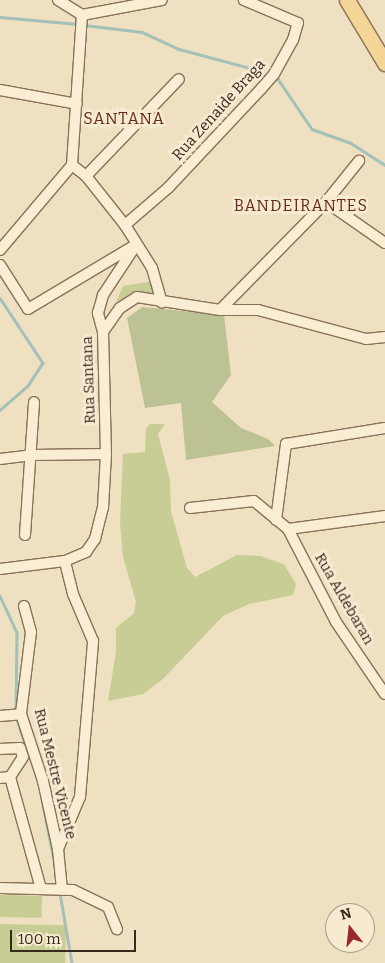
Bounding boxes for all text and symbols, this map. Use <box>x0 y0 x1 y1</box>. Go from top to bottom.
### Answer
street label: Rua Zenaide Braga <box>169 56 269 164</box>
district label: SANTANA <box>82 109 166 129</box>
district label: BANDEIRANTES <box>232 196 370 216</box>
street label: Rua Santana <box>78 336 100 424</box>
street label: Rua Aldebaran <box>311 550 377 648</box>
street label: Rua Mestre Vicente <box>30 707 80 841</box>
north arrow <box>325 903 375 953</box>
text: N <box>338 904 354 924</box>
scale bar <box>12 920 139 952</box>
text: 100 m <box>18 930 61 948</box>

